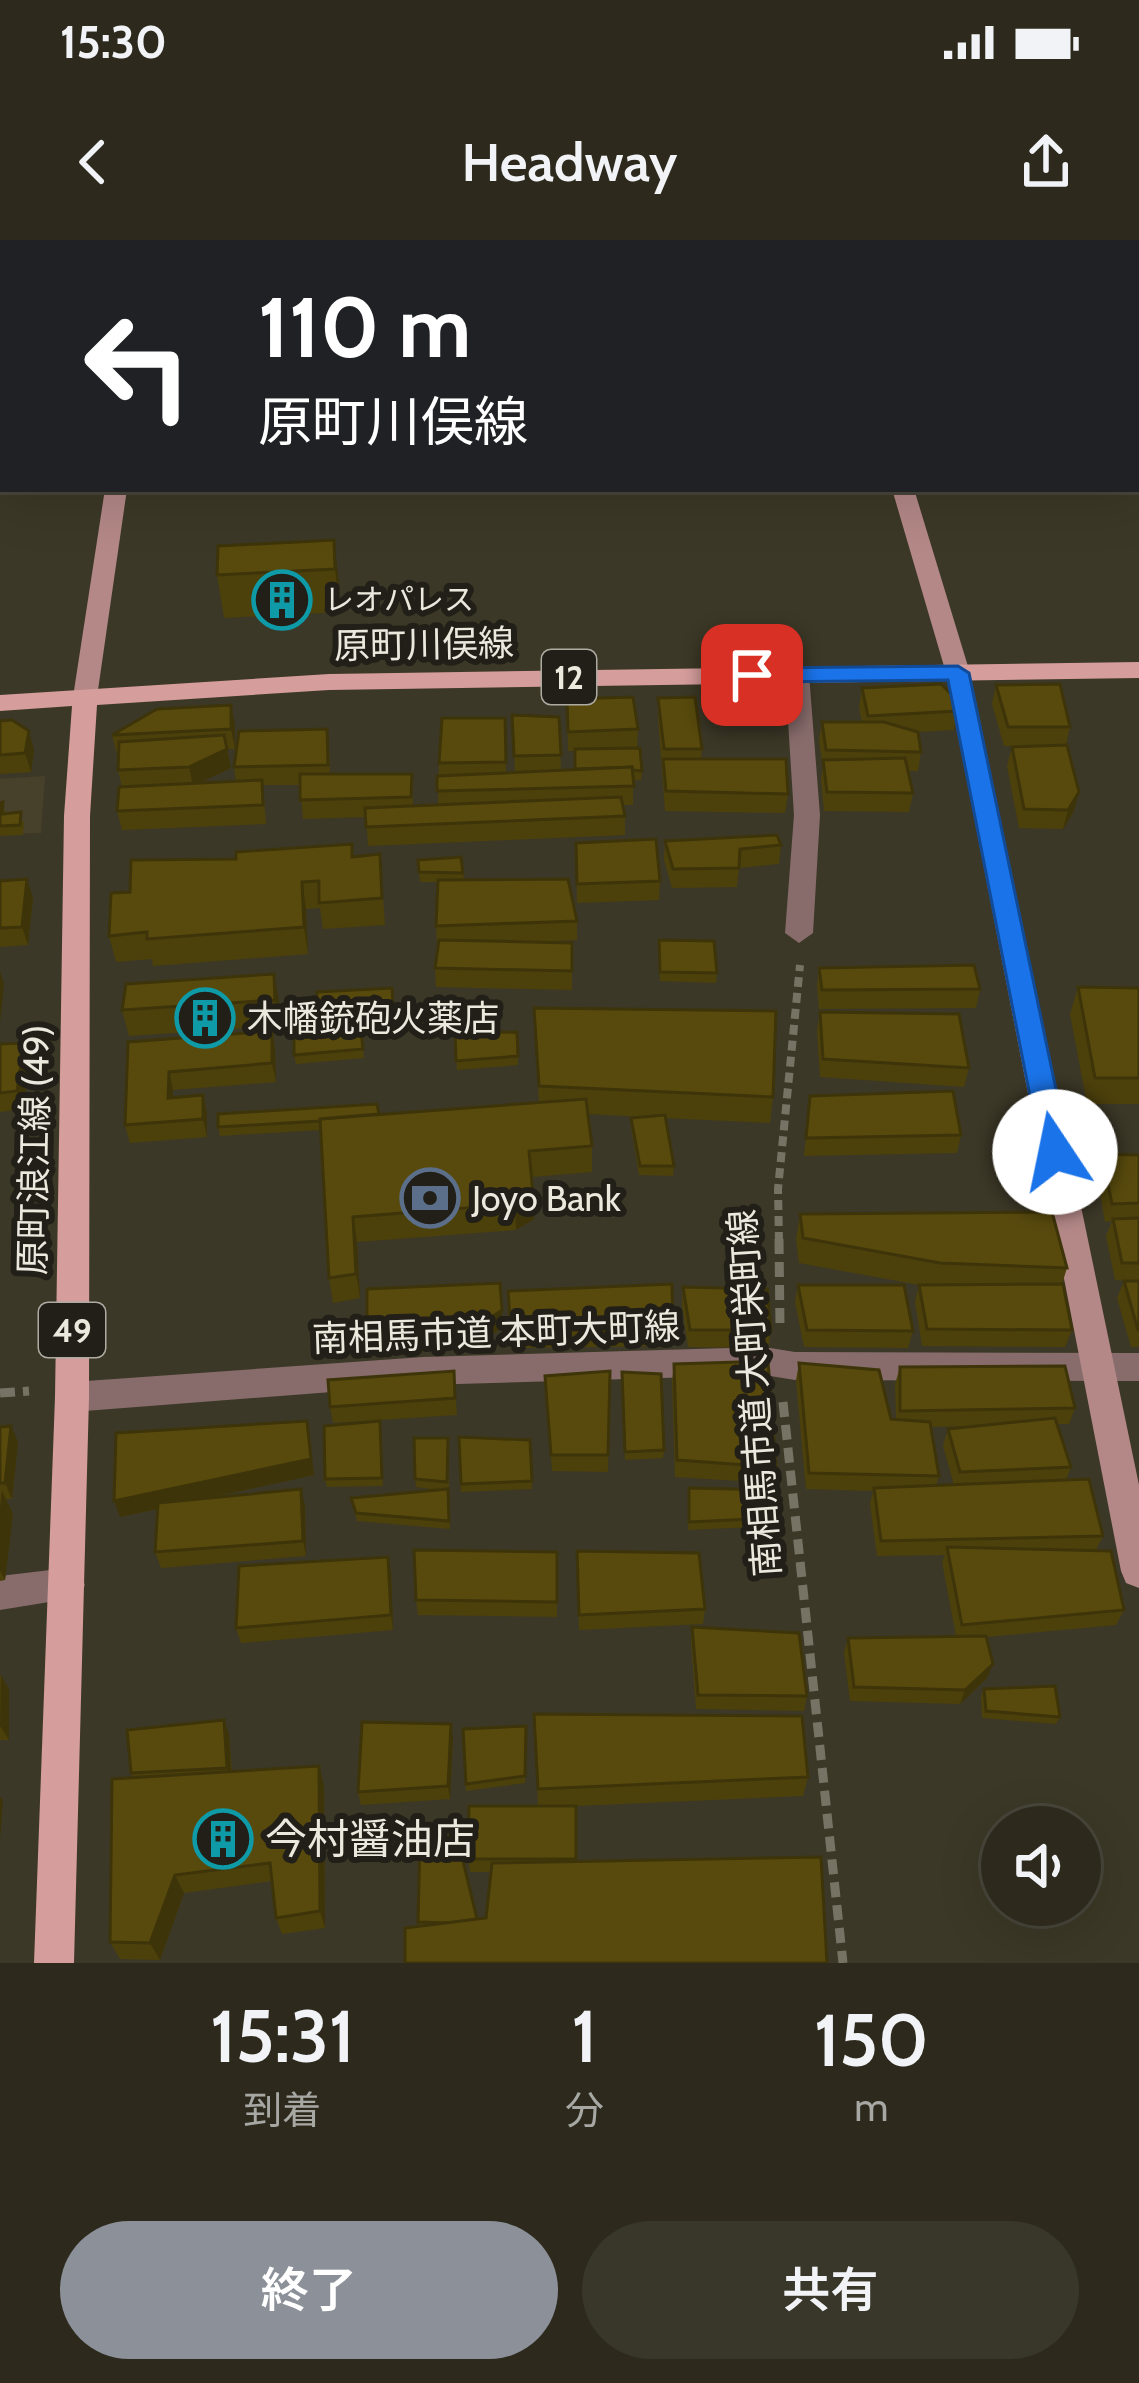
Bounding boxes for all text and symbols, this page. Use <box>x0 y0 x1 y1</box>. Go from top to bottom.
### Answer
text: 15:30 <box>60 15 167 69</box>
icon: back <box>60 129 126 195</box>
text: Headway <box>462 129 677 195</box>
icon: share <box>1013 129 1079 195</box>
text: 110 m <box>258 276 471 378</box>
icon: left <box>60 288 216 444</box>
text: 原町川俣線 <box>258 389 528 455</box>
building icon: レオパレス <box>251 569 313 631</box>
place label: レオパレス <box>324 581 474 618</box>
street label: 原町川俣線 <box>334 620 514 668</box>
pin <box>701 624 803 726</box>
icon: arrive <box>719 642 785 708</box>
road number: 12 <box>542 650 596 704</box>
building icon: 木幡銃砲火薬店 <box>174 987 236 1049</box>
place label: 木幡銃砲火薬店 <box>247 996 499 1040</box>
street label: 原町浪江線 (49) <box>10 1024 58 1276</box>
position arrow <box>992 1089 1118 1215</box>
bank icon: Joyo Bank <box>399 1167 461 1229</box>
place label: Joyo Bank <box>471 1176 622 1220</box>
street label: 南相馬市道 大町栄町線 <box>719 1208 789 1578</box>
road number: 49 <box>39 1303 105 1357</box>
street label: 南相馬市道 本町大町線 <box>311 1304 681 1360</box>
map controls <box>981 1806 1101 1926</box>
button: sound <box>981 1806 1101 1926</box>
building icon: 今村醤油店 <box>192 1808 254 1870</box>
place label: 今村醤油店 <box>265 1813 475 1865</box>
text: 15:31 <box>210 1993 354 2080</box>
text: 1 <box>571 1993 597 2080</box>
text: 150 <box>814 1997 929 2084</box>
text: m <box>854 2083 888 2131</box>
text: 到着 <box>243 2086 321 2134</box>
text: 分 <box>565 2086 604 2134</box>
button: 終了 <box>60 2221 558 2359</box>
button: 共有 <box>582 2221 1079 2359</box>

